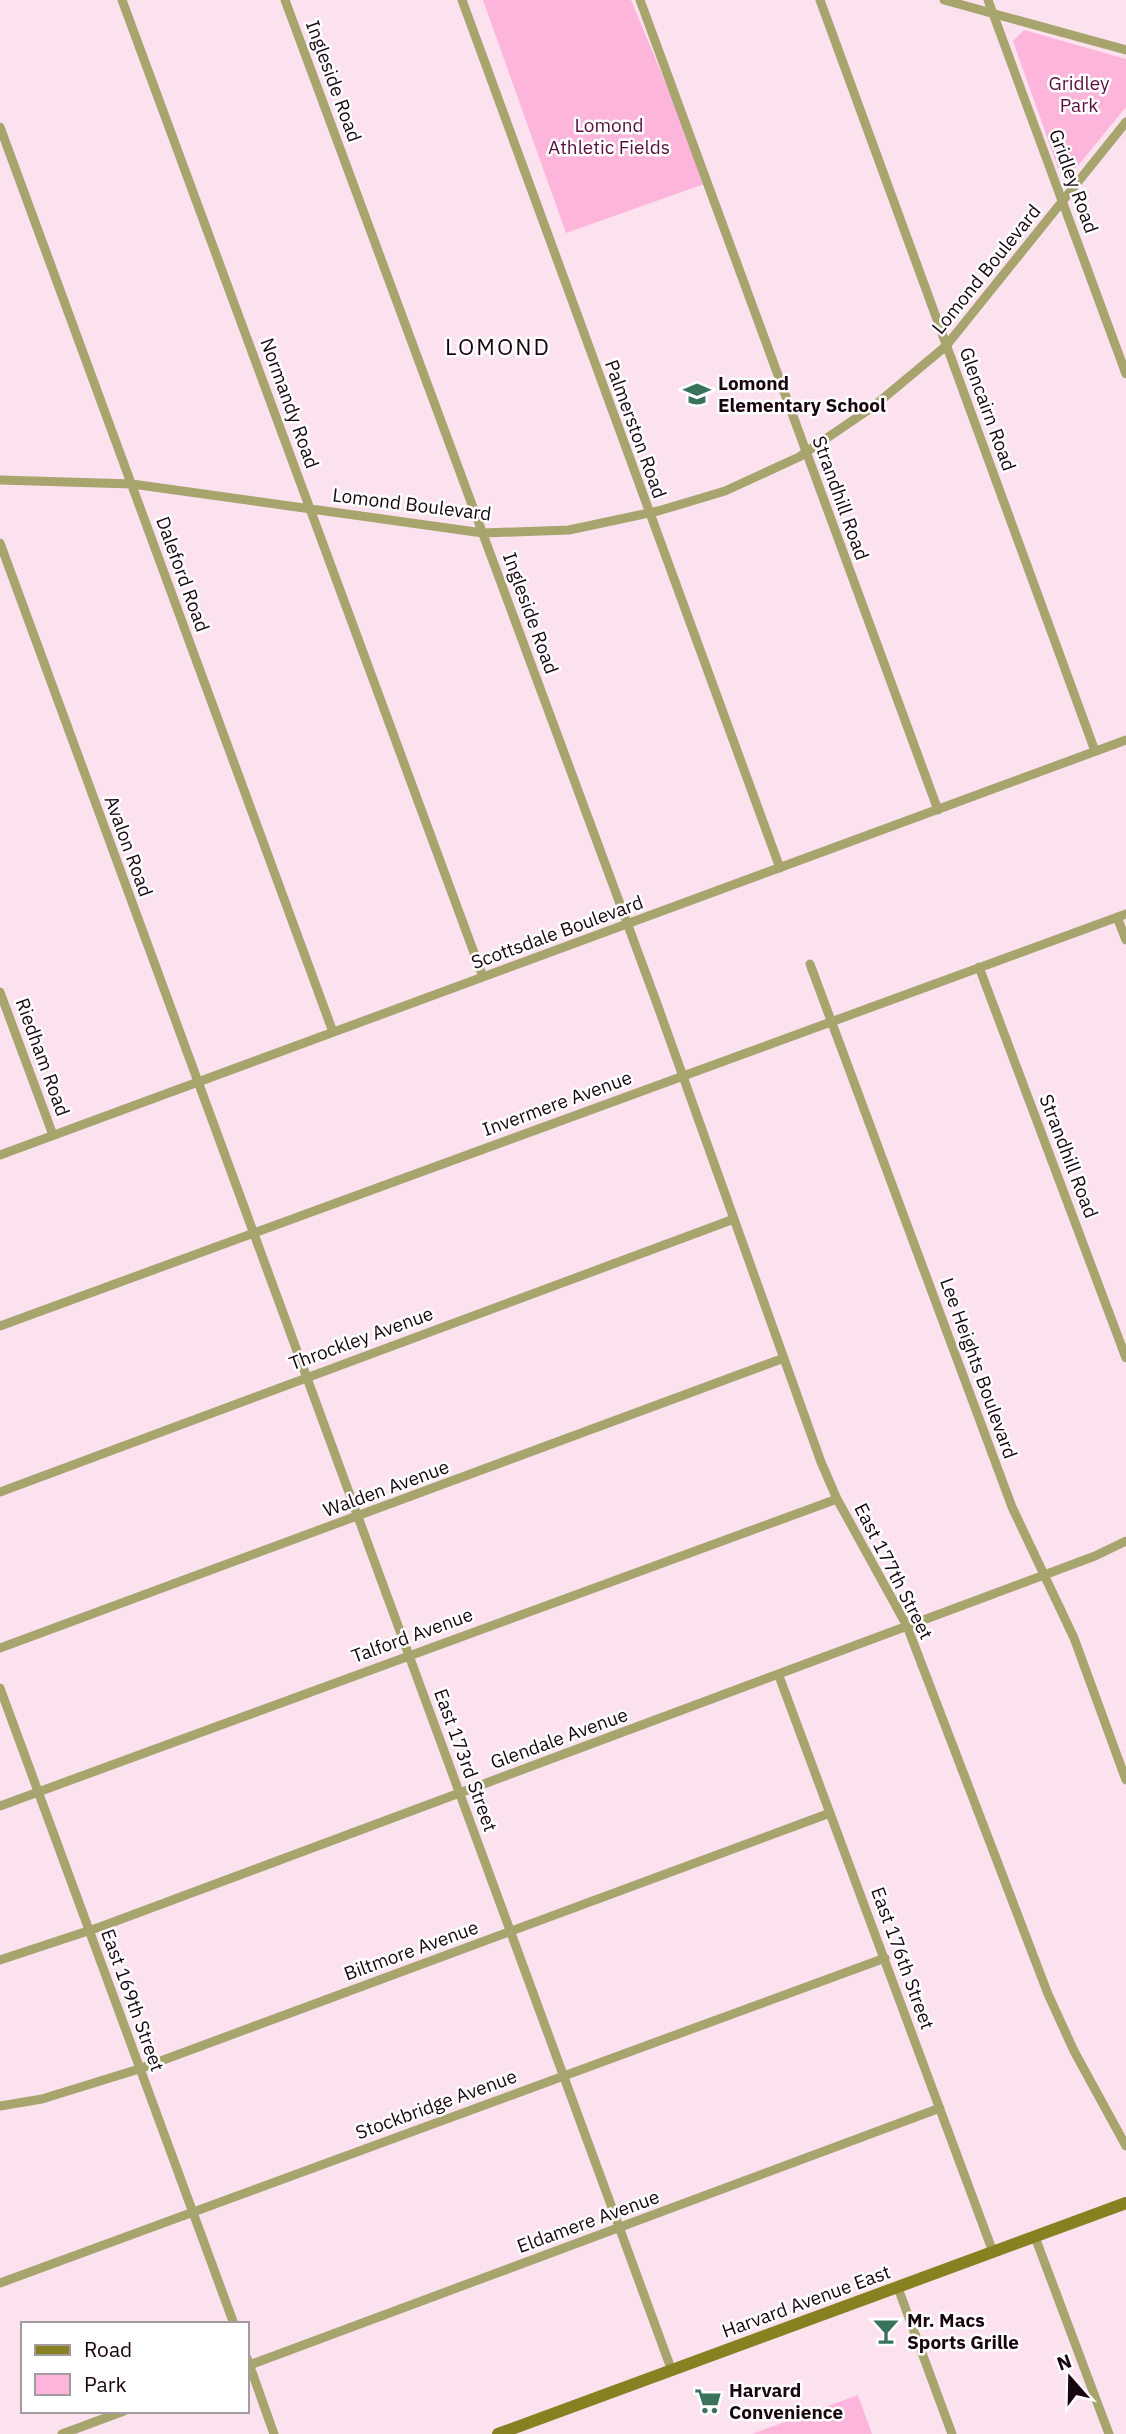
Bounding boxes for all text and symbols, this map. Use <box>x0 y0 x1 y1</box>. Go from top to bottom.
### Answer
street label: Ingleside Road <box>301 17 367 145</box>
park label: Gridley Park <box>1049 71 1110 117</box>
park label: Lomond Athletic Fields <box>548 113 670 159</box>
street label: Gridley Road <box>1044 126 1104 236</box>
street label: Lomond Boulevard <box>926 199 1046 339</box>
district label: LOMOND <box>445 331 551 361</box>
street label: Normandy Road <box>255 334 325 472</box>
street label: Glencairn Road <box>954 344 1022 474</box>
street label: Palmerston Road <box>600 356 672 502</box>
place label: Lomond Elementary School <box>718 371 886 417</box>
school or university icon: Lomond Elementary School <box>682 379 712 409</box>
street label: Strandhill Road <box>807 433 875 563</box>
street label: Lomond Boulevard <box>331 482 493 526</box>
street label: Daleford Road <box>151 513 215 635</box>
street label: Ingleside Road <box>498 549 564 677</box>
street label: Avalon Road <box>100 792 158 900</box>
street label: Scottsdale Boulevard <box>468 890 646 974</box>
street label: Riedham Road <box>11 995 75 1119</box>
street label: Invermere Avenue <box>479 1065 635 1141</box>
street label: Strandhill Road <box>1034 1091 1104 1221</box>
street label: Lee Heights Boulevard <box>935 1274 1023 1462</box>
street label: Throckley Avenue <box>286 1301 436 1375</box>
street label: Walden Avenue <box>320 1454 452 1522</box>
street label: East 177th Street <box>849 1499 939 1643</box>
street label: Talford Avenue <box>348 1602 476 1668</box>
street label: East 173rd Street <box>429 1685 503 1835</box>
street label: Glendale Avenue <box>487 1702 631 1774</box>
street label: East 176th Street <box>866 1884 940 2032</box>
street label: Biltmore Avenue <box>340 1915 482 1985</box>
street label: East 169th Street <box>96 1926 170 2074</box>
street label: Stockbridge Avenue <box>352 2064 520 2144</box>
street label: Eldamere Avenue <box>514 2184 662 2258</box>
street label: Harvard Avenue East <box>719 2259 893 2343</box>
place label: Mr. Macs Sports Grille <box>907 2308 1019 2354</box>
bar icon: Mr. Macs Sports Grille <box>871 2316 901 2346</box>
legend <box>21 2322 248 2413</box>
text: Road <box>84 2335 132 2363</box>
north arrow <box>1035 2343 1105 2413</box>
text: N <box>1054 2348 1075 2376</box>
text: Park <box>84 2370 127 2398</box>
place label: Harvard Convenience <box>729 2378 843 2424</box>
supermarket icon: Harvard Convenience <box>693 2386 723 2416</box>

